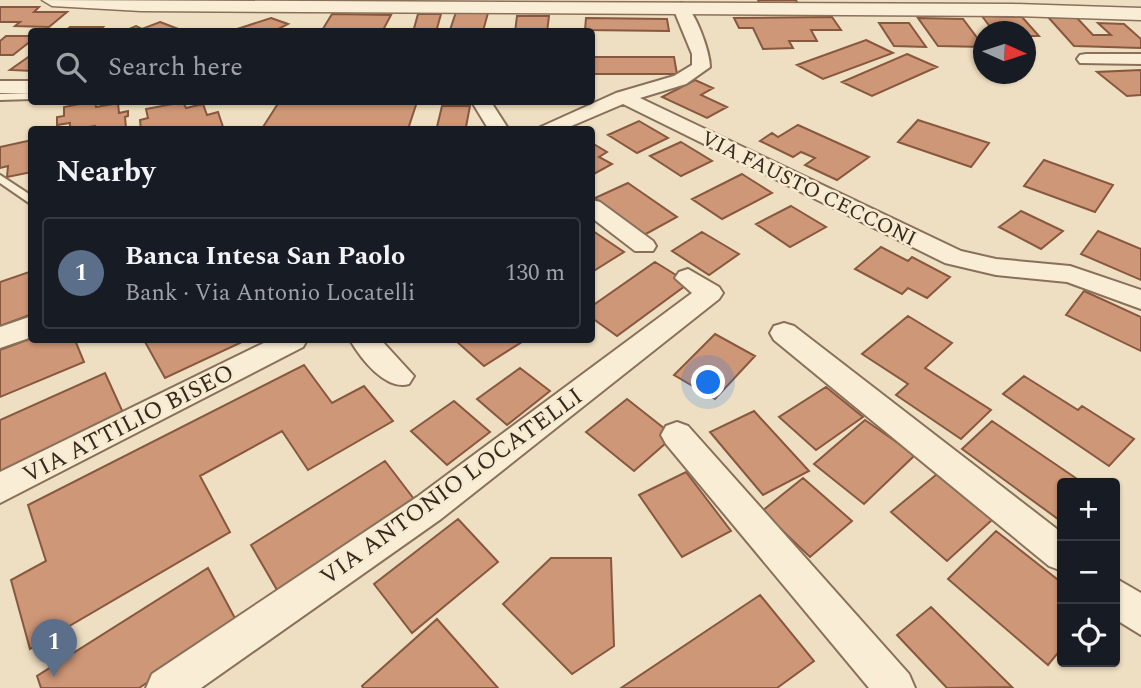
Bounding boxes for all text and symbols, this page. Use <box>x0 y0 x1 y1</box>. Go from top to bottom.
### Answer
north arrow <box>973 21 1036 84</box>
search box <box>28 28 595 105</box>
text: Search here <box>108 47 243 87</box>
icon: search <box>52 48 90 86</box>
street label: VIA FAUSTO CECCONI <box>695 123 922 255</box>
text: Nearby <box>56 149 155 195</box>
text: Banca Intesa San Paolo <box>125 236 405 276</box>
text: 1 <box>75 256 87 291</box>
text: 130 m <box>505 256 565 291</box>
text: Bank · Via Antonio Locatelli <box>125 276 415 311</box>
street label: VIA ATTILIO BISEO <box>17 355 240 493</box>
your location <box>691 365 725 399</box>
street label: VIA ANTONIO LOCATELLI <box>313 379 591 595</box>
map controls <box>1057 478 1120 667</box>
button: + <box>1057 478 1120 541</box>
button: − <box>1057 541 1120 604</box>
button: locate <box>1057 604 1120 667</box>
pin: 1 <box>31 619 77 677</box>

